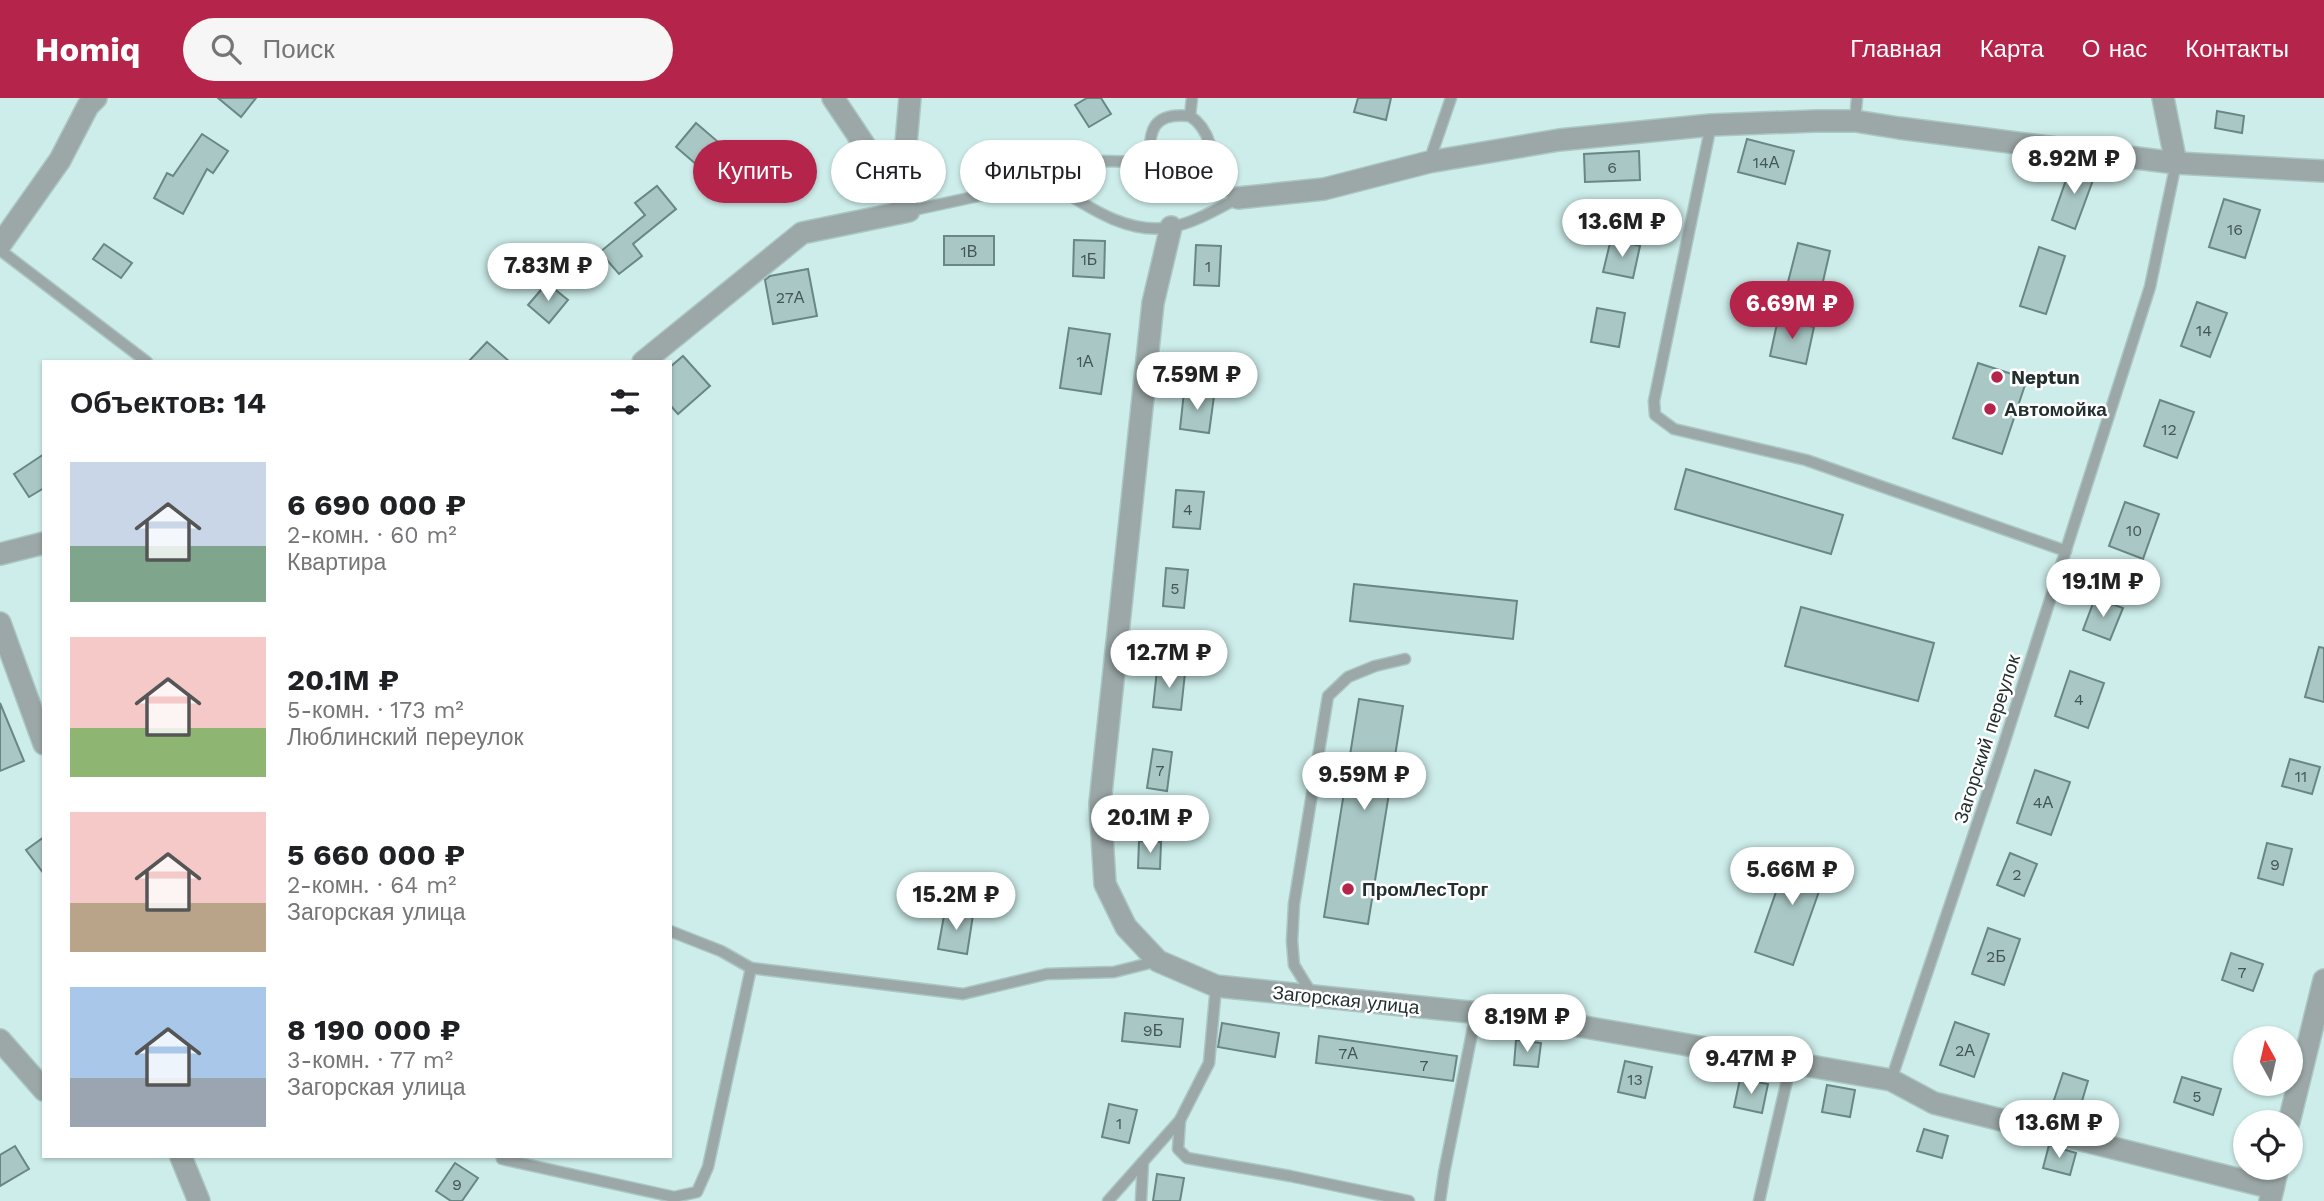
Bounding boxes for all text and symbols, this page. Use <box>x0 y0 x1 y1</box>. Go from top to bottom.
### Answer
search box <box>183 18 673 81</box>
text: Homiq <box>35 30 141 69</box>
icon: search <box>207 30 245 68</box>
text: Поиск <box>263 34 335 64</box>
text: Главная <box>1850 35 1942 63</box>
text: Карта <box>1980 35 2044 63</box>
text: О нас <box>2082 35 2147 63</box>
text: Контакты <box>2185 35 2289 63</box>
pin: 8.92M ₽ <box>2009 136 2139 196</box>
chip: Купить <box>693 140 817 203</box>
chip: Снять <box>831 140 946 203</box>
chip: Фильтры <box>960 140 1106 203</box>
chip: Новое <box>1120 140 1238 203</box>
text: 8.92M ₽ <box>2028 145 2120 172</box>
house number: 14А <box>1753 153 1780 172</box>
house number: 6 <box>1607 158 1617 177</box>
pin: 13.6M ₽ <box>1557 200 1687 259</box>
text: 13.6M ₽ <box>1578 208 1666 235</box>
house number: 16 <box>2227 220 2243 239</box>
house number: 1В <box>961 242 977 261</box>
pin: 7.83M ₽ <box>483 244 613 303</box>
house number: 1Б <box>1081 250 1097 269</box>
text: 7.83M ₽ <box>503 252 593 279</box>
house number: 1 <box>1205 257 1211 276</box>
pin: 6.69M ₽ <box>1727 282 1857 341</box>
house number: 27А <box>776 288 805 307</box>
text: 6.69M ₽ <box>1746 290 1838 317</box>
house number: 14 <box>2196 321 2212 340</box>
house number: 1А <box>1077 352 1094 371</box>
pin: 7.59M ₽ <box>1132 352 1262 412</box>
text: 7.59M ₽ <box>1153 361 1241 388</box>
place label: Neptun <box>2011 366 2080 389</box>
marker: Neptun <box>1989 369 2005 385</box>
icon: filters <box>606 383 644 421</box>
text: Объектов: 14 <box>70 385 266 420</box>
place label: Автомойка <box>2004 398 2107 421</box>
marker: Автомойка <box>1982 401 1998 417</box>
house number: 12 <box>2161 420 2177 439</box>
text: 6 690 000 ₽ <box>287 487 466 522</box>
icon: home <box>126 490 210 574</box>
house number: 4 <box>1183 500 1193 519</box>
house number: 10 <box>2126 521 2142 540</box>
text: 2-комн. · 60 m² <box>287 522 457 549</box>
text: Квартира <box>287 549 386 576</box>
pin: 19.1M ₽ <box>2038 560 2168 619</box>
text: 19.1M ₽ <box>2062 568 2144 595</box>
house number: 5 <box>1170 579 1180 598</box>
pin: 12.7M ₽ <box>1104 630 1234 690</box>
text: 12.7M ₽ <box>1126 639 1212 666</box>
street label: Загорский переулок <box>1949 651 2025 826</box>
text: 20.1M ₽ <box>287 662 399 697</box>
icon: home <box>126 665 210 749</box>
house number: 4 <box>2074 690 2084 709</box>
text: 5-комн. · 173 m² <box>287 697 464 724</box>
text: Люблинский переулок <box>287 724 524 751</box>
pin: 9.59M ₽ <box>1299 752 1429 812</box>
house number: 7 <box>1156 761 1165 780</box>
text: 9.59M ₽ <box>1318 761 1410 788</box>
house number: 11 <box>2295 767 2307 786</box>
house number: 4А <box>2033 793 2054 812</box>
pin: 20.1M ₽ <box>1085 796 1215 855</box>
text: 20.1M ₽ <box>1107 804 1193 831</box>
text: 5 660 000 ₽ <box>287 837 465 872</box>
icon: home <box>126 840 210 924</box>
pin: 5.66M ₽ <box>1727 848 1857 907</box>
house number: 9 <box>2270 855 2280 874</box>
text: 5.66M ₽ <box>1746 856 1838 883</box>
house number: 2 <box>2012 865 2022 884</box>
text: 2-комн. · 64 m² <box>287 872 457 899</box>
pin: 15.2M ₽ <box>891 872 1021 932</box>
place label: ПромЛесТорг <box>1362 878 1489 901</box>
text: 15.2M ₽ <box>912 881 1000 908</box>
marker: ПромЛесТорг <box>1340 881 1356 897</box>
text: Загорская улица <box>287 899 466 926</box>
house number: 2Б <box>1986 947 2006 966</box>
house number: 7 <box>2238 963 2247 982</box>
street label: Загорская улица <box>1271 981 1421 1019</box>
pin: 8.19M ₽ <box>1462 995 1592 1054</box>
text: 8.19M ₽ <box>1484 1003 1570 1030</box>
text: 8 190 000 ₽ <box>287 1012 461 1047</box>
icon: home <box>126 1015 210 1099</box>
house number: 9Б <box>1143 1021 1163 1040</box>
north arrow <box>2233 1026 2303 1096</box>
map controls <box>2233 1026 2303 1180</box>
pin: 9.47M ₽ <box>1686 1037 1816 1096</box>
house number: 2А <box>1955 1041 1975 1060</box>
house number: 7А <box>1338 1044 1358 1063</box>
text: 9.47M ₽ <box>1705 1045 1797 1072</box>
text: 3-комн. · 77 m² <box>287 1047 453 1074</box>
house number: 7 <box>1420 1056 1429 1075</box>
house number: 13 <box>1627 1070 1643 1089</box>
text: Загорская улица <box>287 1074 466 1101</box>
house number: 5 <box>2192 1087 2202 1106</box>
pin: 13.6M ₽ <box>1994 1100 2124 1160</box>
text: 13.6M ₽ <box>2015 1109 2103 1136</box>
button: locate <box>2233 1110 2303 1180</box>
house number: 1 <box>1116 1114 1122 1133</box>
house number: 9 <box>452 1175 462 1194</box>

